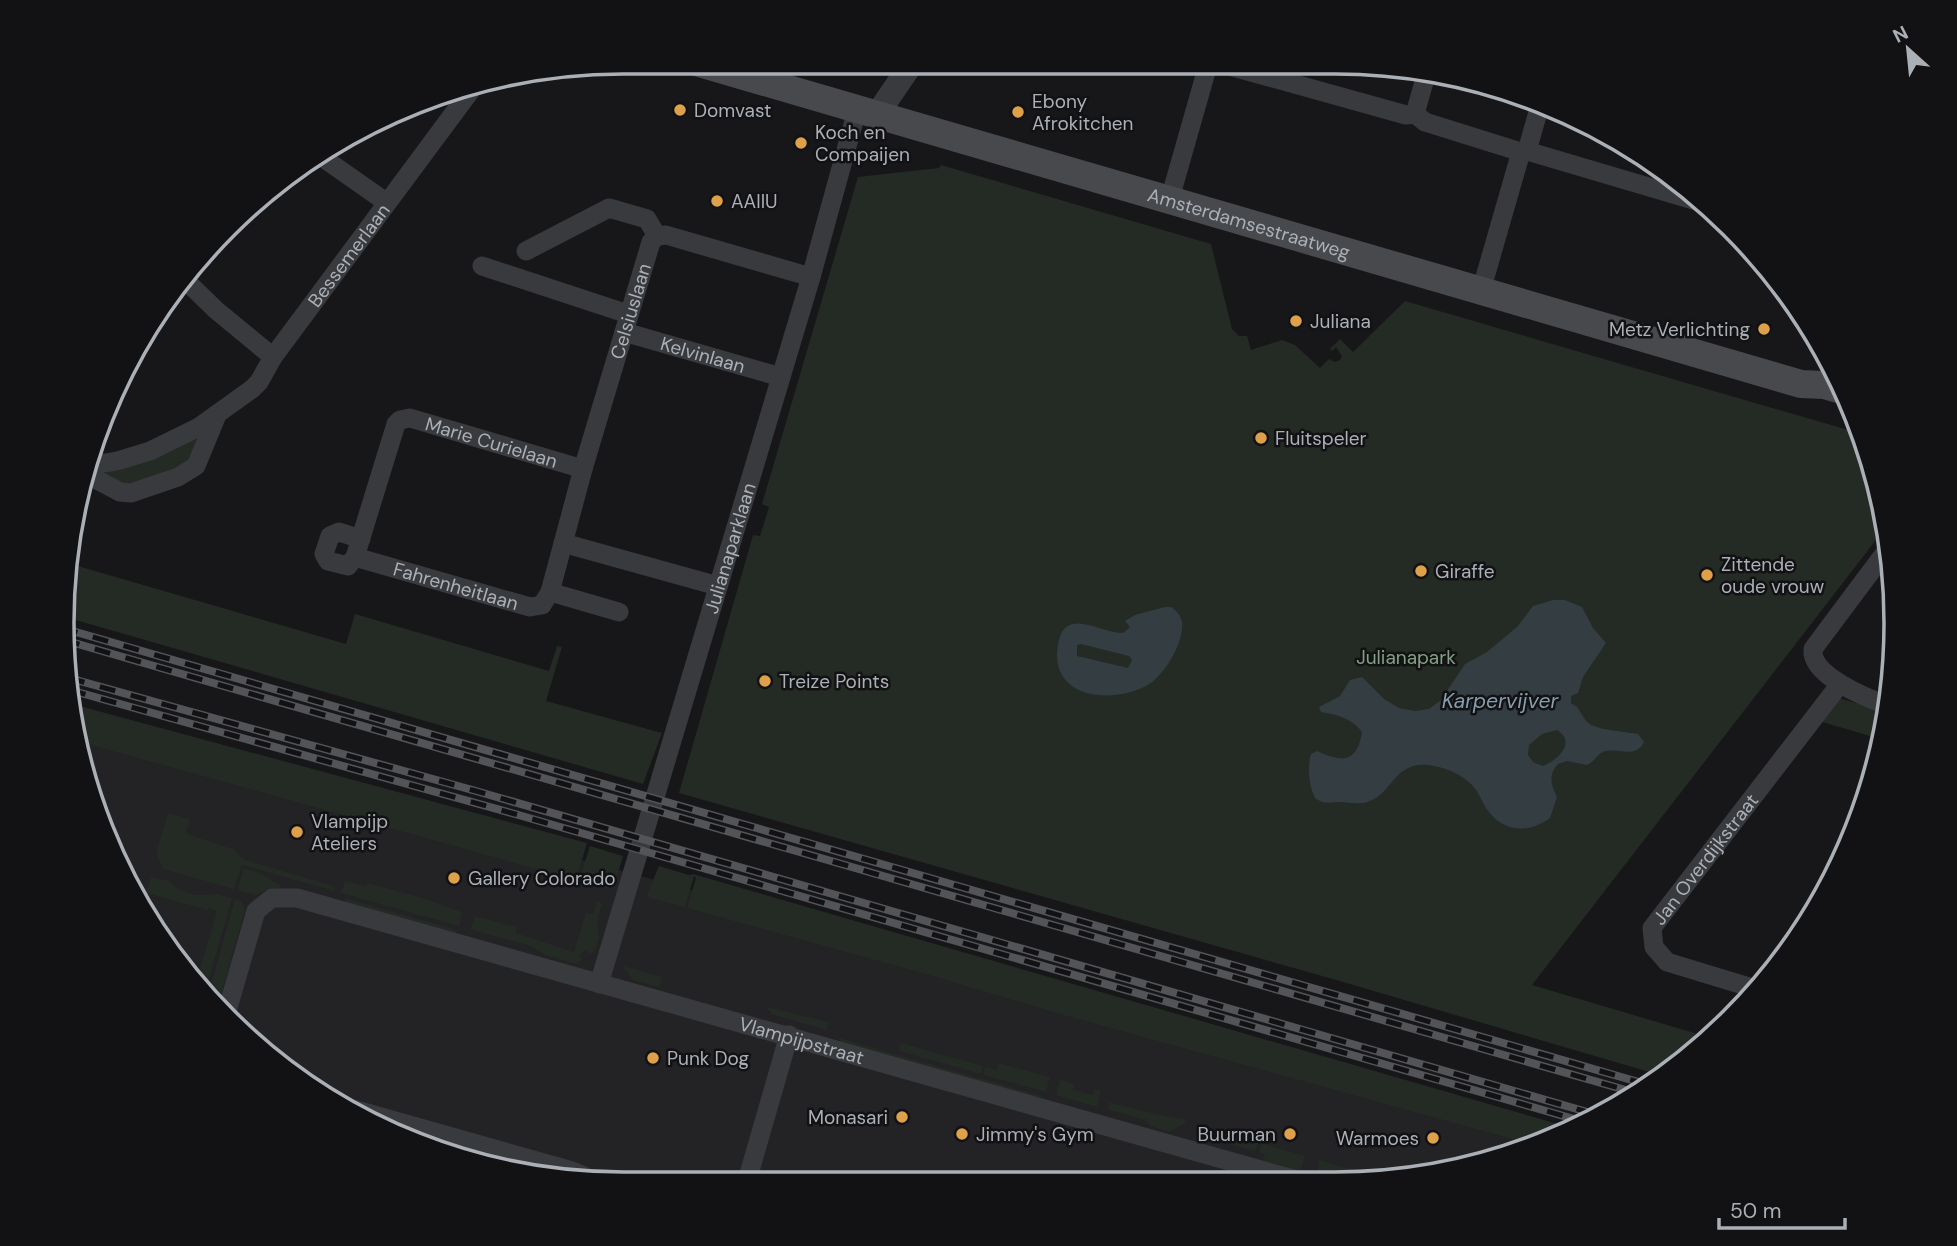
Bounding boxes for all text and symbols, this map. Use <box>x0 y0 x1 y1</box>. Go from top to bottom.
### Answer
north arrow <box>1873 14 1943 84</box>
text: N <box>1889 20 1912 49</box>
place label: Ebony Afrokitchen <box>1032 89 1134 136</box>
place label: Domvast <box>694 98 772 123</box>
marker: Domvast <box>672 102 688 118</box>
marker: Ebony Afrokitchen <box>1010 104 1026 120</box>
place label: Koch en Compaijen <box>815 120 910 167</box>
marker: Koch en Compaijen <box>793 135 809 151</box>
street label: Amsterdamsestraatweg <box>1145 182 1353 265</box>
place label: AAIIU <box>731 189 778 214</box>
marker: AAIIU <box>709 193 725 209</box>
street label: Bessemerlaan <box>302 199 396 312</box>
street label: Celsiuslaan <box>605 260 657 362</box>
place label: Juliana <box>1310 309 1371 334</box>
marker: Juliana <box>1288 313 1304 329</box>
place label: Metz Verlichting <box>1609 317 1750 342</box>
marker: Metz Verlichting <box>1756 321 1772 337</box>
street label: Kelvinlaan <box>657 331 748 379</box>
street label: Marie Curielaan <box>422 411 560 474</box>
place label: Fluitspeler <box>1275 426 1367 451</box>
marker: Fluitspeler <box>1253 430 1269 446</box>
street label: Julianaparklaan <box>699 480 762 617</box>
place label: Zittende oude vrouw <box>1721 552 1825 599</box>
street label: Fahrenheitlaan <box>390 557 521 616</box>
place label: Giraffe <box>1435 559 1495 584</box>
marker: Giraffe <box>1413 563 1429 579</box>
marker: Zittende oude vrouw <box>1699 567 1715 583</box>
park label: Julianapark <box>1356 645 1456 670</box>
place label: Treize Points <box>779 669 889 694</box>
marker: Treize Points <box>757 673 773 689</box>
water label: Karpervijver <box>1442 687 1559 715</box>
street label: Jan Overdijkstraat <box>1647 789 1764 930</box>
place label: Vlampijp Ateliers <box>311 809 388 856</box>
marker: Vlampijp Ateliers <box>289 824 305 840</box>
place label: Gallery Colorado <box>468 866 616 891</box>
marker: Gallery Colorado <box>446 870 462 886</box>
street label: Vlampijpstraat <box>736 1011 867 1070</box>
place label: Punk Dog <box>667 1046 749 1071</box>
marker: Punk Dog <box>645 1050 661 1066</box>
place label: Monasari <box>808 1105 888 1130</box>
marker: Monasari <box>894 1109 910 1125</box>
place label: Jimmy's Gym <box>976 1122 1094 1147</box>
place label: Buurman <box>1198 1122 1276 1147</box>
marker: Jimmy's Gym <box>954 1126 970 1142</box>
marker: Buurman <box>1282 1126 1298 1142</box>
place label: Warmoes <box>1336 1126 1419 1151</box>
marker: Warmoes <box>1425 1130 1441 1146</box>
scale bar <box>1719 1186 1845 1230</box>
text: 50 m <box>1730 1197 1781 1225</box>

